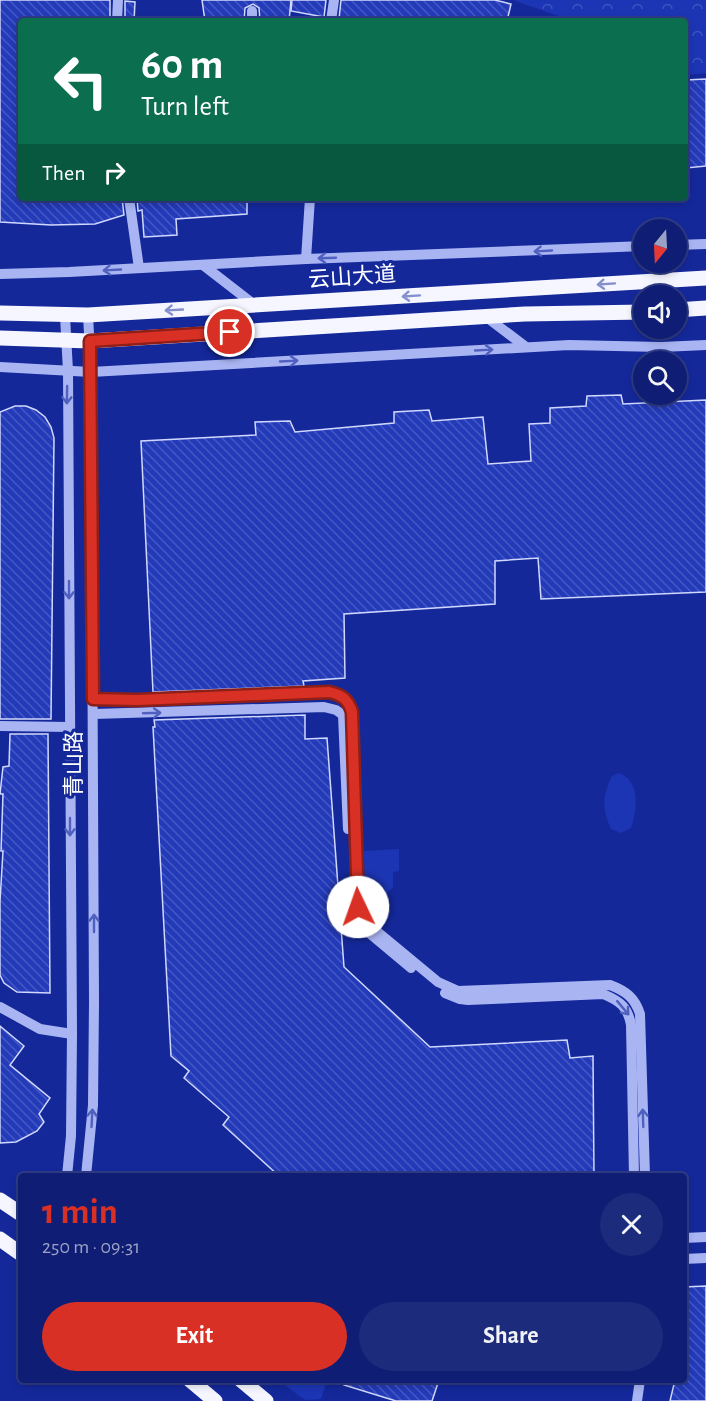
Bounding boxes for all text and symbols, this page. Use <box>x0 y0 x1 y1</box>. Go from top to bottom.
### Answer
icon: left <box>42 42 120 120</box>
text: 60 m <box>141 44 223 86</box>
text: Turn left <box>141 93 229 120</box>
icon: right <box>98 156 131 189</box>
text: Then <box>42 162 86 184</box>
north arrow <box>633 219 687 273</box>
map controls <box>633 219 687 405</box>
one-way arrow <box>534 246 554 257</box>
one-way arrow <box>318 253 338 264</box>
street label: 云山大道 <box>307 262 397 291</box>
one-way arrow <box>102 264 122 275</box>
one-way arrow <box>596 279 616 290</box>
button: sound <box>633 285 687 339</box>
one-way arrow <box>402 291 422 302</box>
one-way arrow <box>165 305 185 316</box>
pin <box>204 306 255 357</box>
icon: arrive <box>213 315 246 348</box>
one-way arrow <box>473 344 493 355</box>
button: search <box>633 351 687 405</box>
one-way arrow <box>279 355 299 366</box>
one-way arrow <box>61 385 73 405</box>
one-way arrow <box>63 580 75 600</box>
one-way arrow <box>142 708 162 719</box>
street label: 青山路 <box>62 731 85 797</box>
one-way arrow <box>65 817 76 837</box>
position arrow <box>326 875 390 939</box>
one-way arrow <box>88 913 100 933</box>
one-way arrow <box>616 1000 629 1016</box>
one-way arrow <box>87 1108 98 1128</box>
one-way arrow <box>637 1108 648 1128</box>
button: close <box>600 1193 663 1256</box>
text: 1 min <box>42 1194 118 1230</box>
text: 250 m · 09:31 <box>42 1237 140 1257</box>
button: Exit <box>42 1302 347 1371</box>
button: Share <box>359 1302 663 1371</box>

